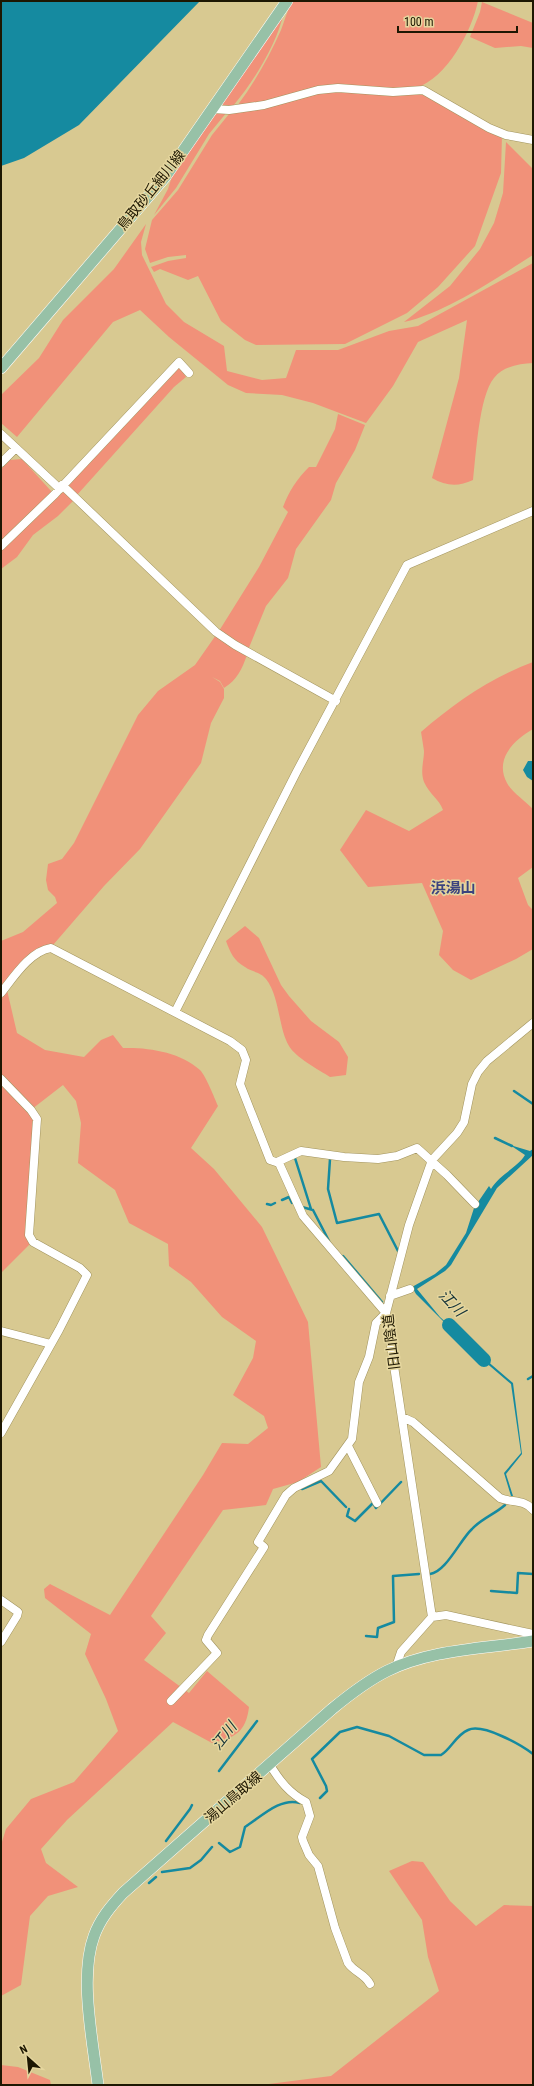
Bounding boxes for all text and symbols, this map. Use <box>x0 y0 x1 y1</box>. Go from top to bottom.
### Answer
scale bar <box>398 8 517 34</box>
text: 100 m <box>404 15 434 29</box>
street label: 鳥取砂丘細川線 <box>114 147 188 233</box>
district label: 浜湯山 <box>430 879 476 897</box>
water label: 江川 <box>435 1286 470 1322</box>
street label: 旧山陰道 <box>380 1313 402 1371</box>
water label: 江川 <box>208 1717 242 1753</box>
street label: 湯山鳥取線 <box>201 1768 265 1826</box>
north arrow <box>8 2038 48 2078</box>
text: N <box>18 2042 30 2057</box>

